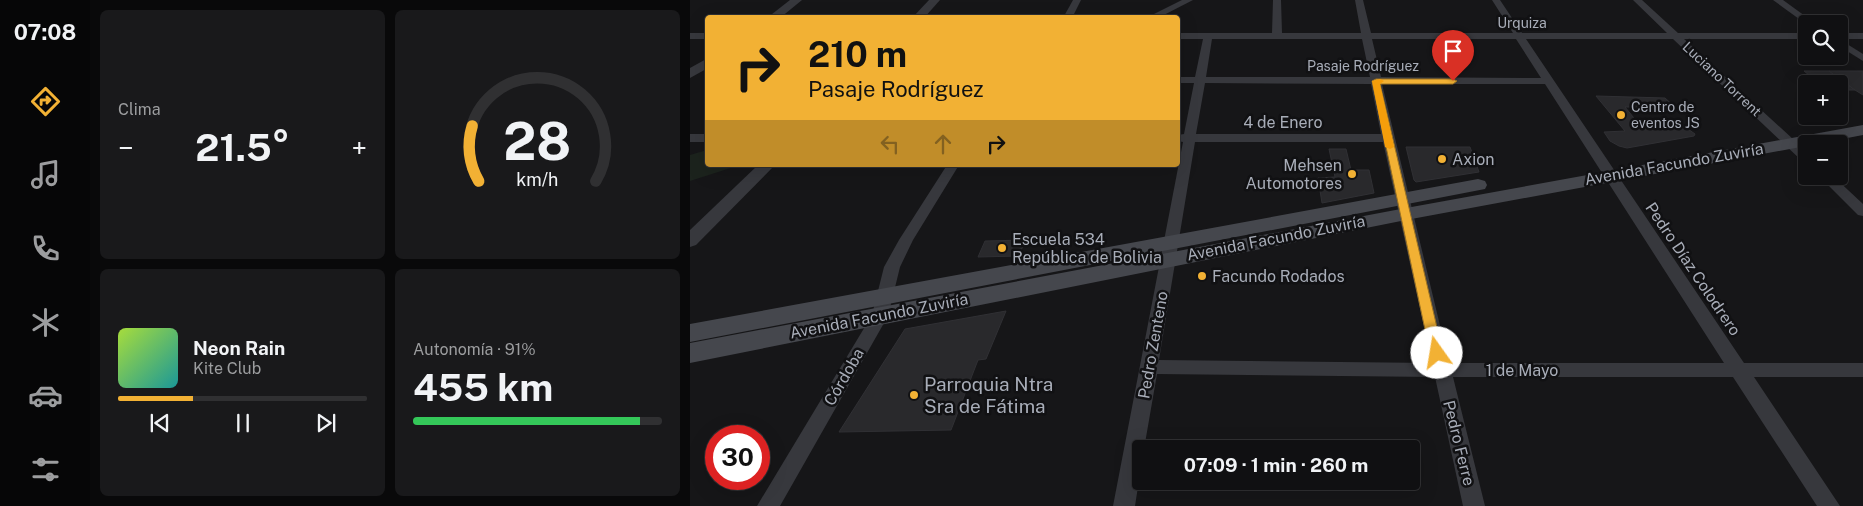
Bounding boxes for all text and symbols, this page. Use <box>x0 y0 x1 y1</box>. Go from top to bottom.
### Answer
street label: Urquiza <box>1497 15 1547 31</box>
map controls <box>1798 15 1848 185</box>
button: search <box>1798 15 1848 65</box>
text: 07:08 <box>14 19 76 45</box>
pin <box>1432 30 1474 81</box>
text: 210 m <box>808 34 907 75</box>
icon: right <box>725 35 790 100</box>
icon: arrive <box>1439 37 1467 65</box>
street label: Luciano Torrent <box>1679 39 1765 119</box>
street label: Pasaje Rodríguez <box>1307 58 1419 74</box>
button: + <box>1798 75 1848 125</box>
text: Pasaje Rodríguez <box>808 76 984 102</box>
icon: directions <box>28 84 63 119</box>
place label: Centro de eventos JS <box>1631 99 1700 131</box>
text: Clima <box>118 100 161 119</box>
marker: Centro de eventos JS <box>1615 109 1627 121</box>
text: 28 <box>504 111 571 172</box>
street label: 4 de Enero <box>1243 113 1323 132</box>
text: 21.5° <box>195 125 290 170</box>
icon: left <box>876 130 904 158</box>
icon: ahead <box>929 130 957 158</box>
icon: right <box>982 130 1010 158</box>
text: − <box>118 131 134 164</box>
text: + <box>351 131 367 164</box>
button: − <box>1798 135 1848 185</box>
street label: Avenida Facundo Zuviría <box>1583 139 1765 189</box>
place label: Axion <box>1452 150 1494 169</box>
marker: Axion <box>1436 153 1448 165</box>
place label: Mehsen Automotores <box>1246 156 1342 193</box>
icon: music <box>28 157 63 192</box>
marker: Mehsen Automotores <box>1346 168 1358 180</box>
text: km/h <box>516 169 559 190</box>
street label: Pedro Díaz Colodrero <box>1641 199 1745 339</box>
street label: Avenida Facundo Zuviría <box>1185 211 1367 265</box>
place label: Escuela 534 República de Bolivia <box>1012 230 1162 267</box>
icon: phone <box>28 231 63 266</box>
marker: Escuela 534 República de Bolivia <box>996 242 1008 254</box>
place label: Facundo Rodados <box>1212 267 1345 286</box>
marker: Facundo Rodados <box>1196 270 1208 282</box>
street label: Avenida Facundo Zuviría <box>788 289 970 343</box>
street label: Pedro Zenteno <box>1134 290 1172 400</box>
icon: climate <box>28 305 63 340</box>
position arrow <box>1410 326 1462 378</box>
text: Neon Rain <box>193 337 285 359</box>
text: Autonomía · 91% <box>413 340 536 359</box>
street label: Córdoba <box>820 345 868 409</box>
text: Kite Club <box>193 359 261 378</box>
street label: 1 de Mayo <box>1486 361 1558 380</box>
text: 455 km <box>413 365 553 410</box>
place label: Parroquia Ntra Sra de Fátima <box>924 373 1053 417</box>
icon: car <box>28 378 63 413</box>
marker: Parroquia Ntra Sra de Fátima <box>908 389 920 401</box>
street label: Pedro Ferre <box>1439 398 1479 488</box>
icon: previous <box>146 409 174 437</box>
icon: pause <box>229 409 257 437</box>
icon: next <box>312 409 340 437</box>
speed limit sign: 30 <box>705 425 770 490</box>
icon: filters <box>28 452 63 487</box>
text: 07:09 · 1 min · 260 m <box>1184 454 1368 476</box>

